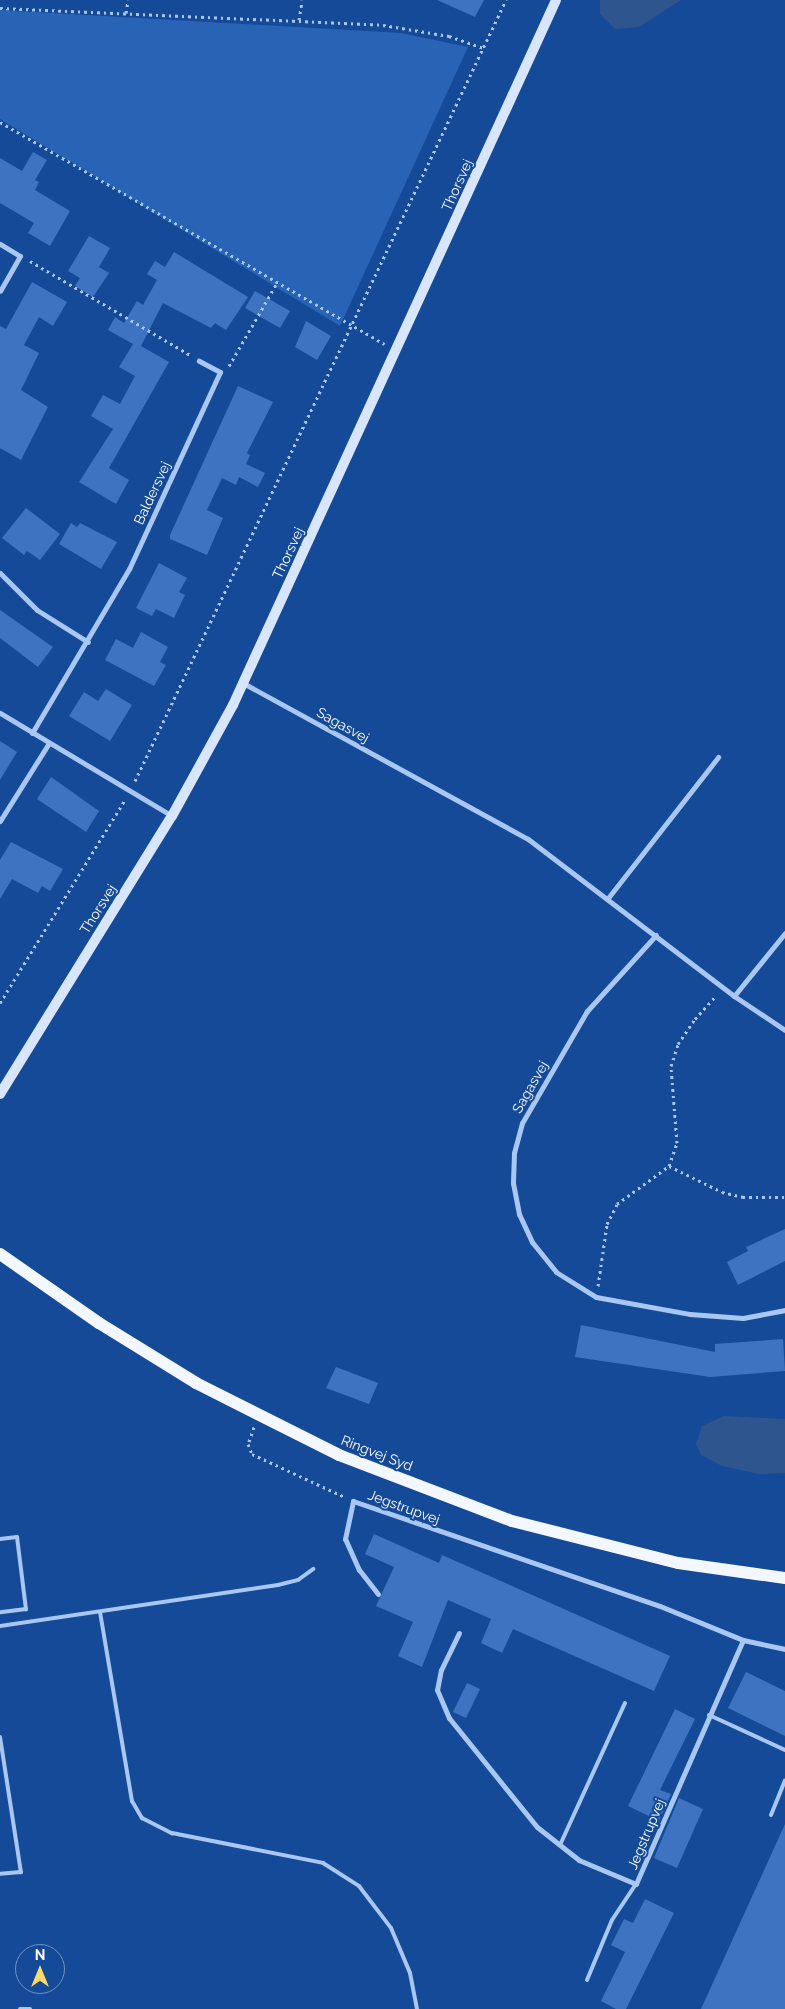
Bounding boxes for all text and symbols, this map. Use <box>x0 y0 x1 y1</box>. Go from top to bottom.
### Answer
street label: Thorsvej <box>438 156 476 214</box>
street label: Baldersvej <box>130 459 174 527</box>
street label: Thorsvej <box>269 524 307 582</box>
street label: Sagasvej <box>314 704 372 746</box>
street label: Thorsvej <box>76 881 120 937</box>
street label: Sagasvej <box>508 1058 552 1116</box>
street label: Ringvej Syd <box>339 1432 415 1474</box>
street label: Jegstrupvej <box>366 1486 442 1528</box>
street label: Jegstrupvej <box>624 1796 668 1872</box>
north arrow <box>15 1944 65 1994</box>
text: N <box>35 1947 45 1963</box>

